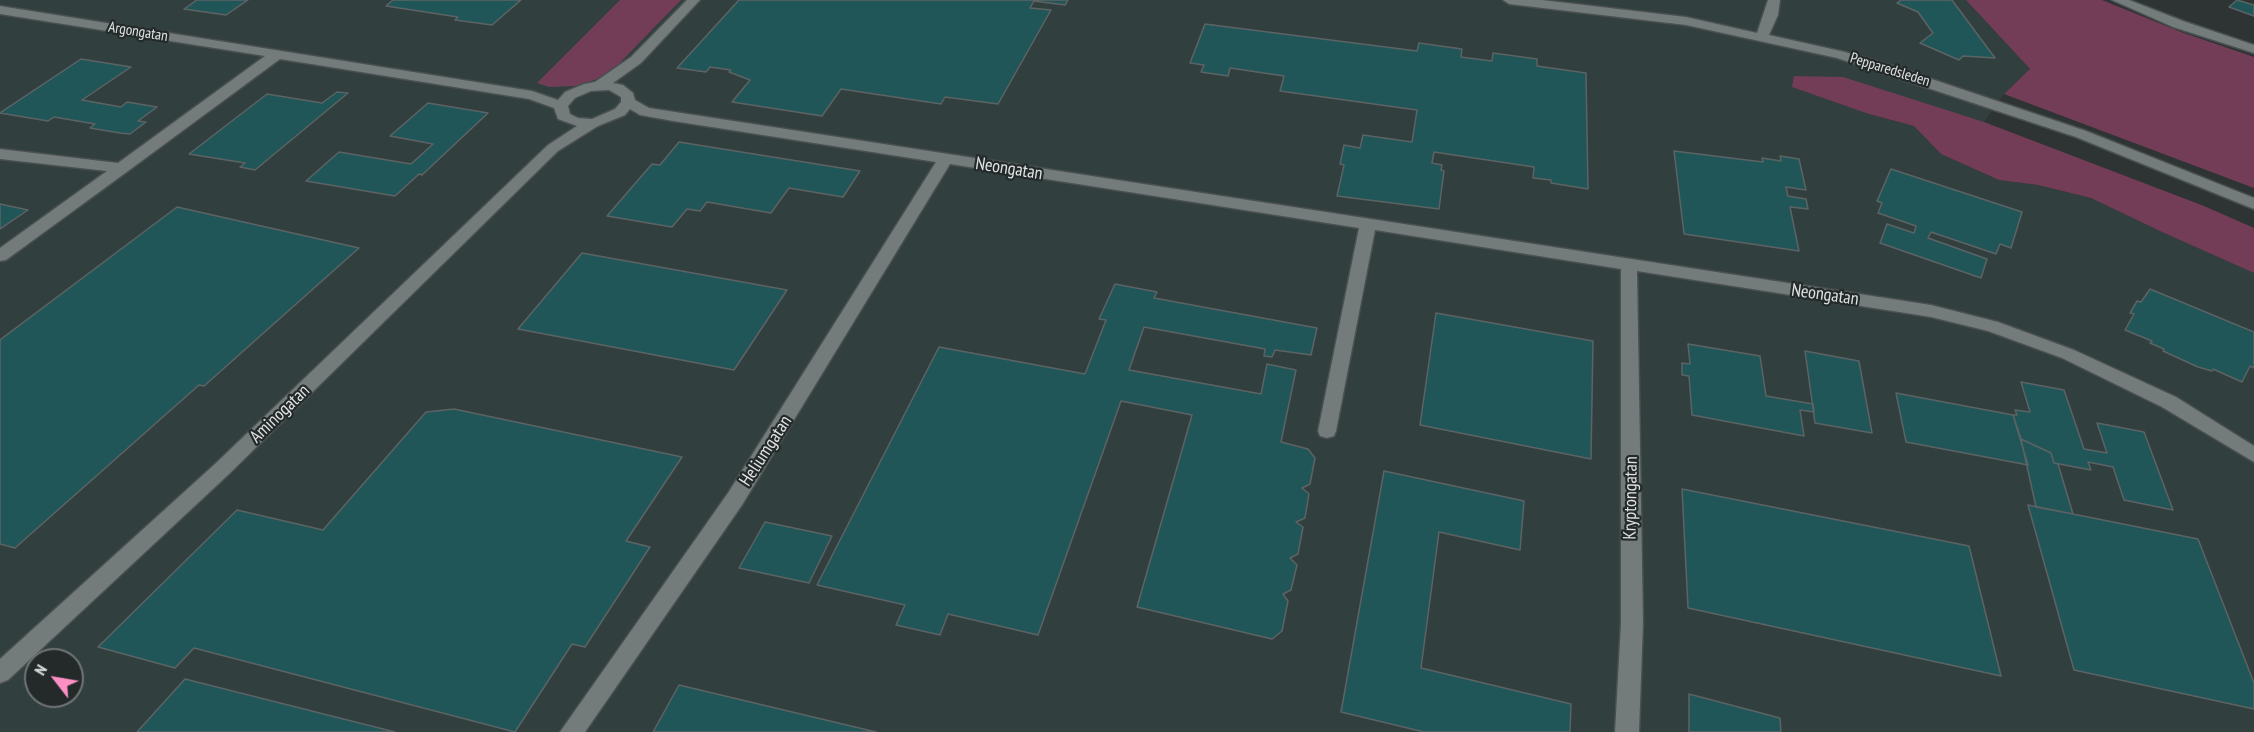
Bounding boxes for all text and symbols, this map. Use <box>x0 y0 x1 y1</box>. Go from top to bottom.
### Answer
street label: Argongatan <box>107 18 169 46</box>
street label: Pepparedsleden <box>1848 49 1932 91</box>
street label: Neongatan <box>974 153 1044 185</box>
street label: Neongatan <box>1790 280 1860 310</box>
street label: Aminogatan <box>246 380 314 448</box>
street label: Heliumgatan <box>735 412 797 490</box>
street label: Kryptongatan <box>1619 456 1643 540</box>
north arrow <box>24 648 84 708</box>
text: N <box>29 661 51 679</box>

